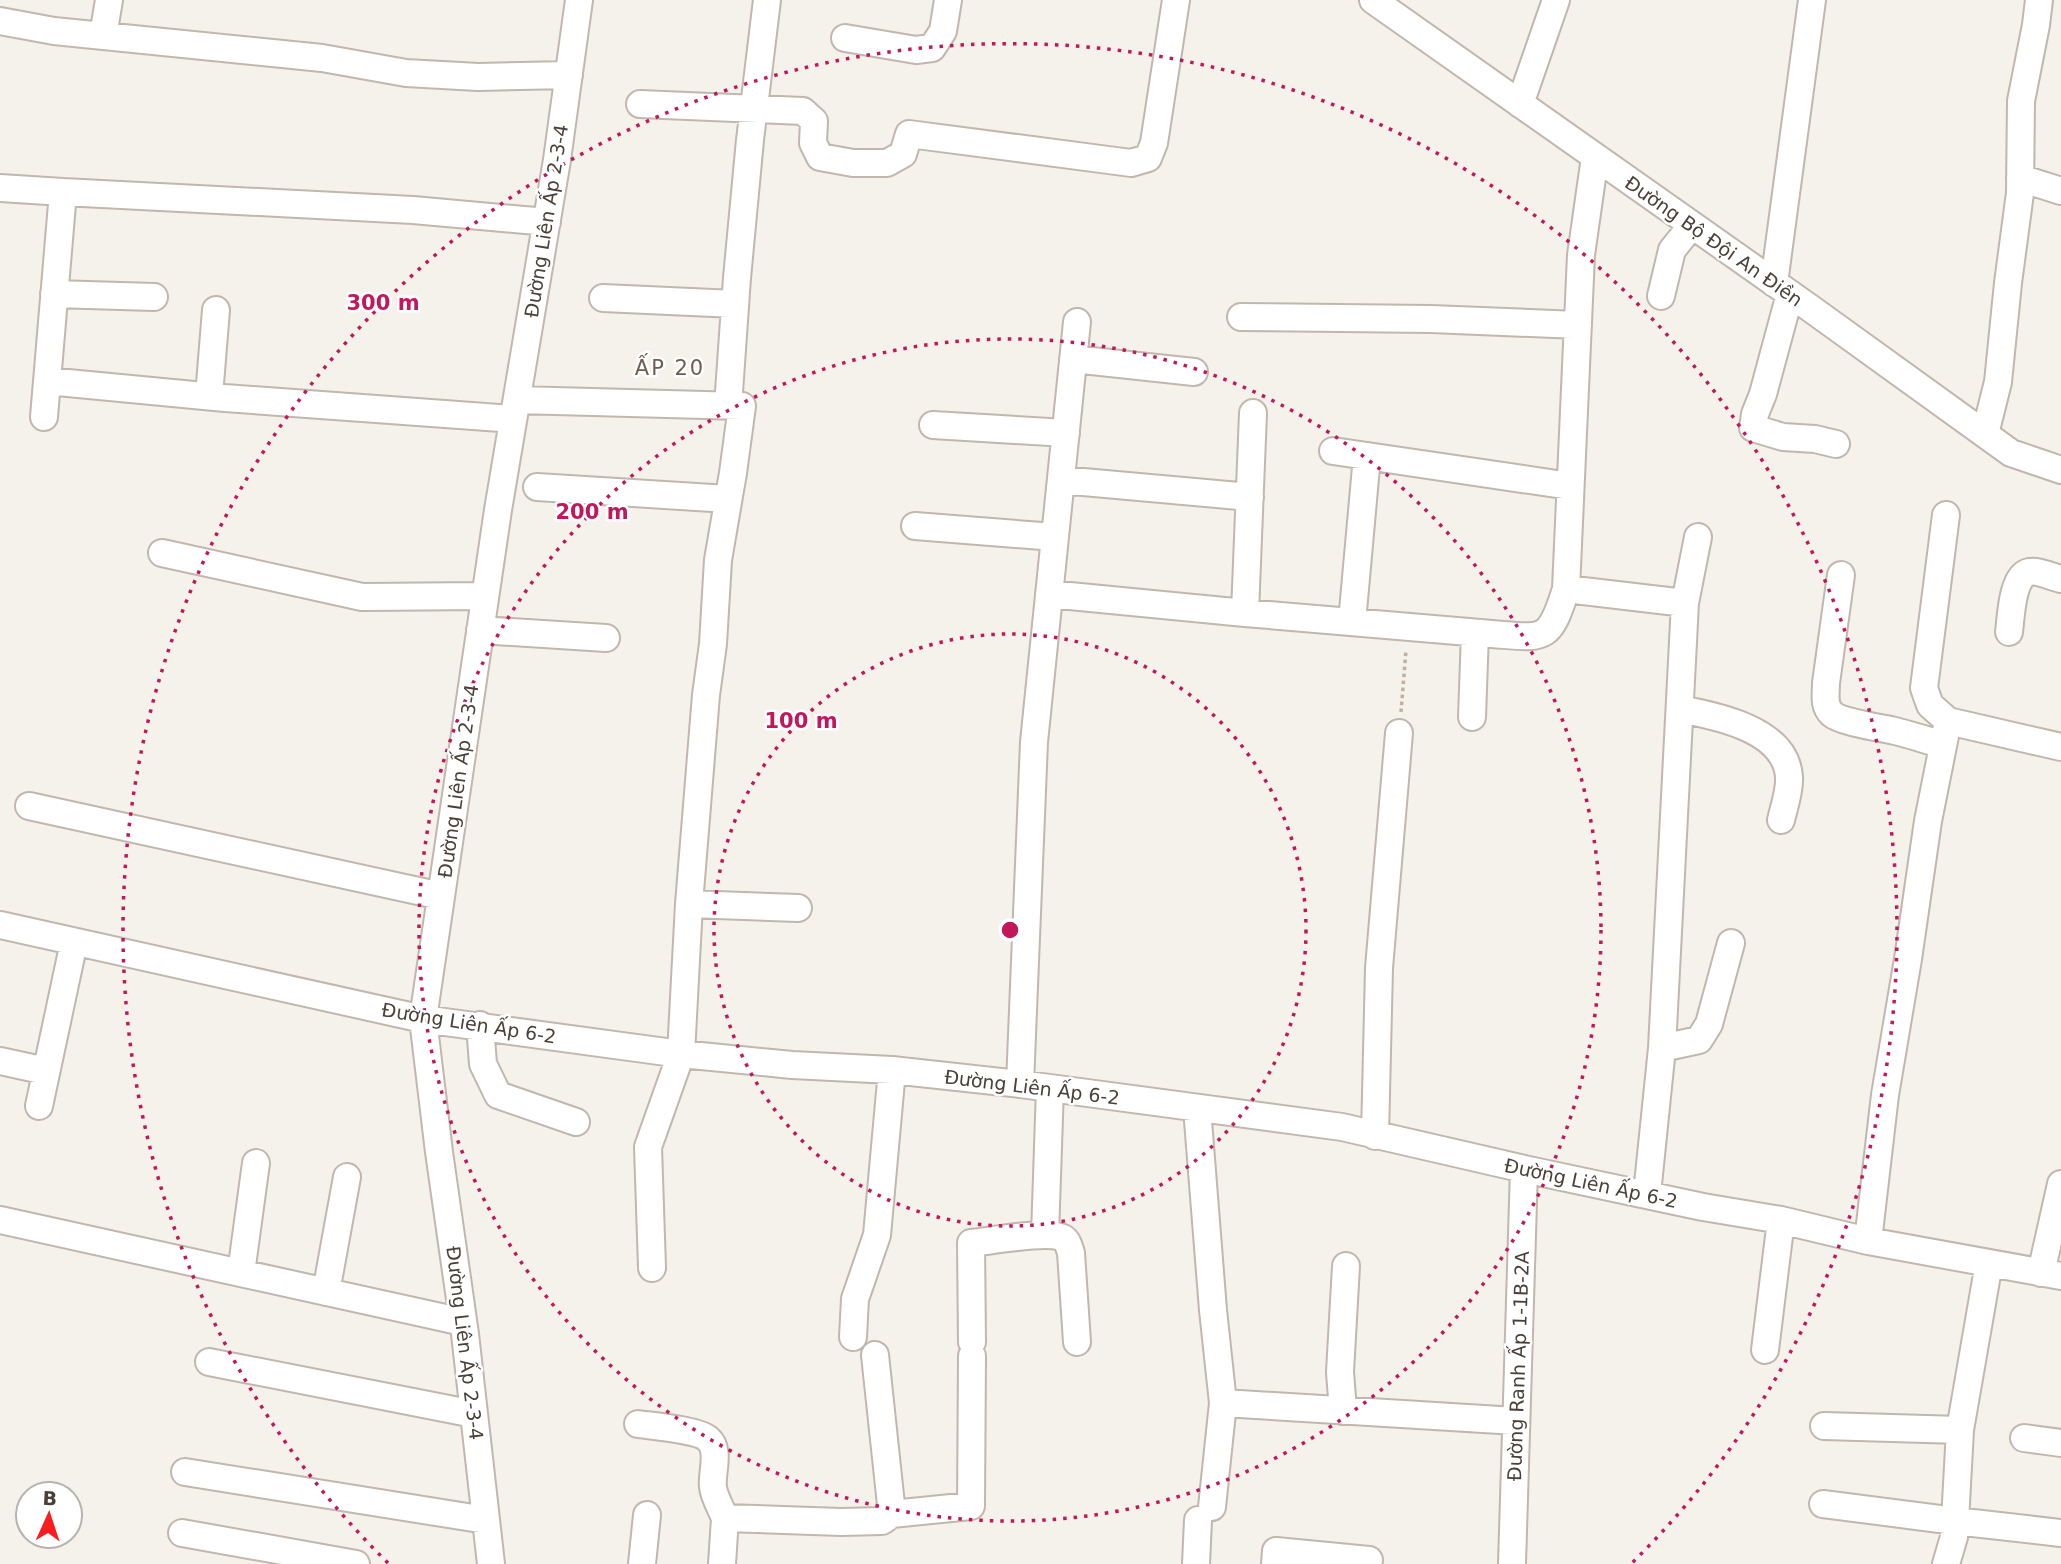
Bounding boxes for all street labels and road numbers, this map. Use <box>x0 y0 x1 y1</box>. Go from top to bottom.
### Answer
street label: Đường Liên Ấp 2-3-4 <box>518 123 572 319</box>
street label: Đường Bộ Đội An Điền <box>1621 171 1807 311</box>
street label: Đường Liên Ấp 2-3-4 <box>432 683 482 879</box>
street label: Đường Liên Ấp 6-2 <box>380 996 558 1048</box>
street label: Đường Liên Ấp 6-2 <box>943 1063 1121 1109</box>
street label: Đường Liên Ấp 6-2 <box>1502 1152 1680 1212</box>
street label: Đường Liên Ấp 2-3-4 <box>442 1245 490 1441</box>
street label: Đường Ranh Ấp 1-1B-2A <box>1501 1251 1533 1481</box>

